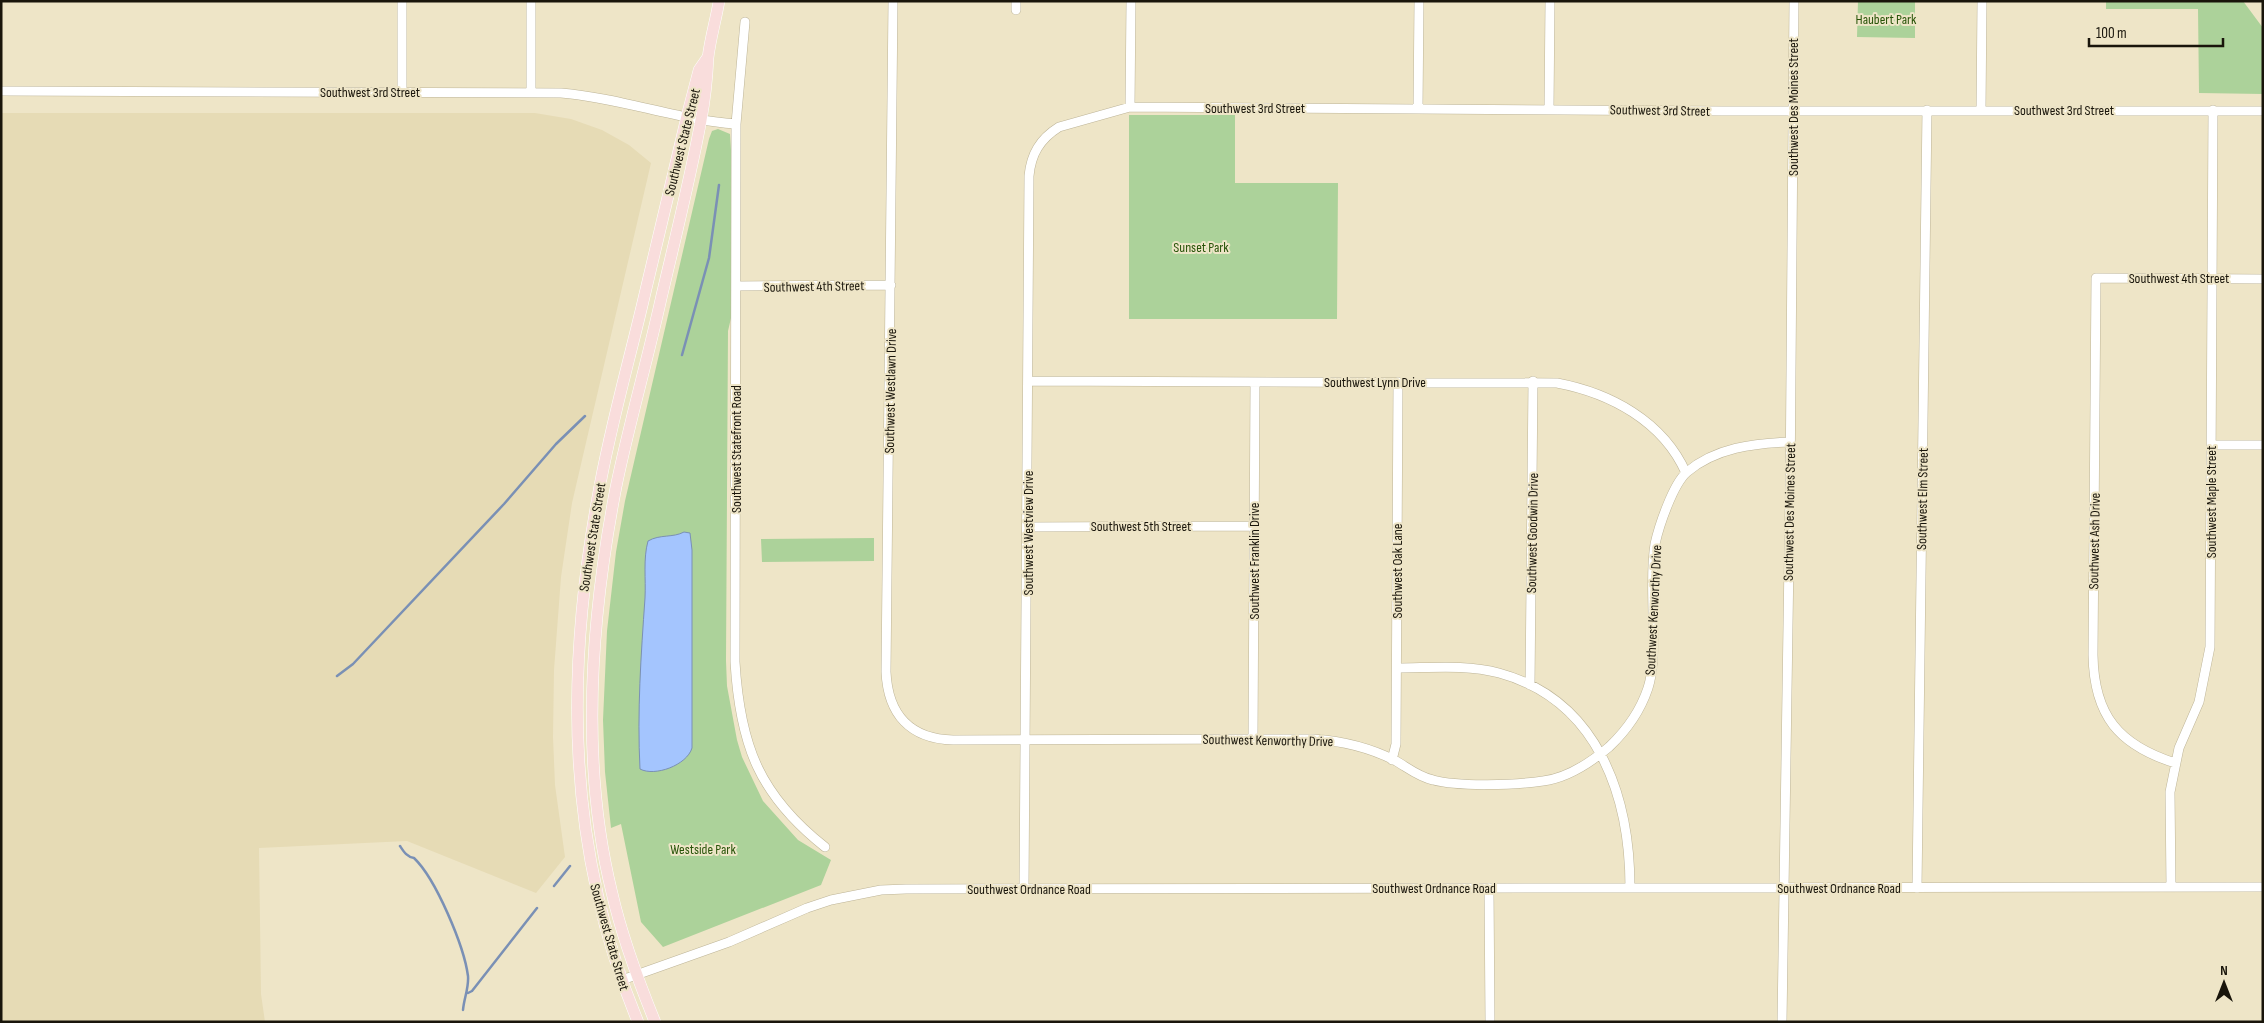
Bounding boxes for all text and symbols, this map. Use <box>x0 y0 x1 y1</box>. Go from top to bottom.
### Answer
park label: Haubert Park <box>1856 11 1917 28</box>
scale bar <box>2089 15 2223 47</box>
text: 100 m <box>2096 24 2127 43</box>
street label: Southwest Des Moines Street <box>1785 38 1802 176</box>
street label: Southwest 3rd Street <box>320 84 420 101</box>
street label: Southwest State Street <box>661 87 704 198</box>
street label: Southwest 3rd Street <box>1205 100 1305 117</box>
street label: Southwest 3rd Street <box>1610 101 1710 120</box>
street label: Southwest 3rd Street <box>2014 102 2114 119</box>
park label: Sunset Park <box>1173 239 1229 256</box>
street label: Southwest 4th Street <box>2129 270 2229 287</box>
street label: Southwest 4th Street <box>763 277 865 296</box>
street label: Southwest Westlawn Drive <box>881 328 900 454</box>
street label: Southwest Lynn Drive <box>1324 374 1426 391</box>
street label: Southwest Statefront Road <box>728 385 745 513</box>
street label: Southwest Des Moines Street <box>1780 443 1799 581</box>
street label: Southwest Maple Street <box>2203 446 2220 558</box>
street label: Southwest Elm Street <box>1913 448 1932 550</box>
street label: Southwest Westview Drive <box>1020 471 1037 595</box>
street label: Southwest Goodwin Drive <box>1523 473 1542 593</box>
street label: Southwest State Street <box>575 481 609 593</box>
street label: Southwest Ash Drive <box>2085 493 2104 589</box>
street label: Southwest Franklin Drive <box>1246 503 1263 619</box>
street label: Southwest 5th Street <box>1091 518 1191 535</box>
street label: Southwest Oak Lane <box>1389 524 1406 618</box>
street label: Southwest Kenworthy Drive <box>1642 544 1665 676</box>
street label: Southwest Kenworthy Drive <box>1203 731 1333 750</box>
park label: Westside Park <box>670 841 736 858</box>
street label: Southwest Ordnance Road <box>1372 880 1496 897</box>
street label: Southwest Ordnance Road <box>1777 880 1901 897</box>
street label: Southwest Ordnance Road <box>967 881 1091 898</box>
street label: Southwest State Street <box>586 882 633 992</box>
north arrow <box>2199 958 2249 1008</box>
text: N <box>2220 962 2228 979</box>

